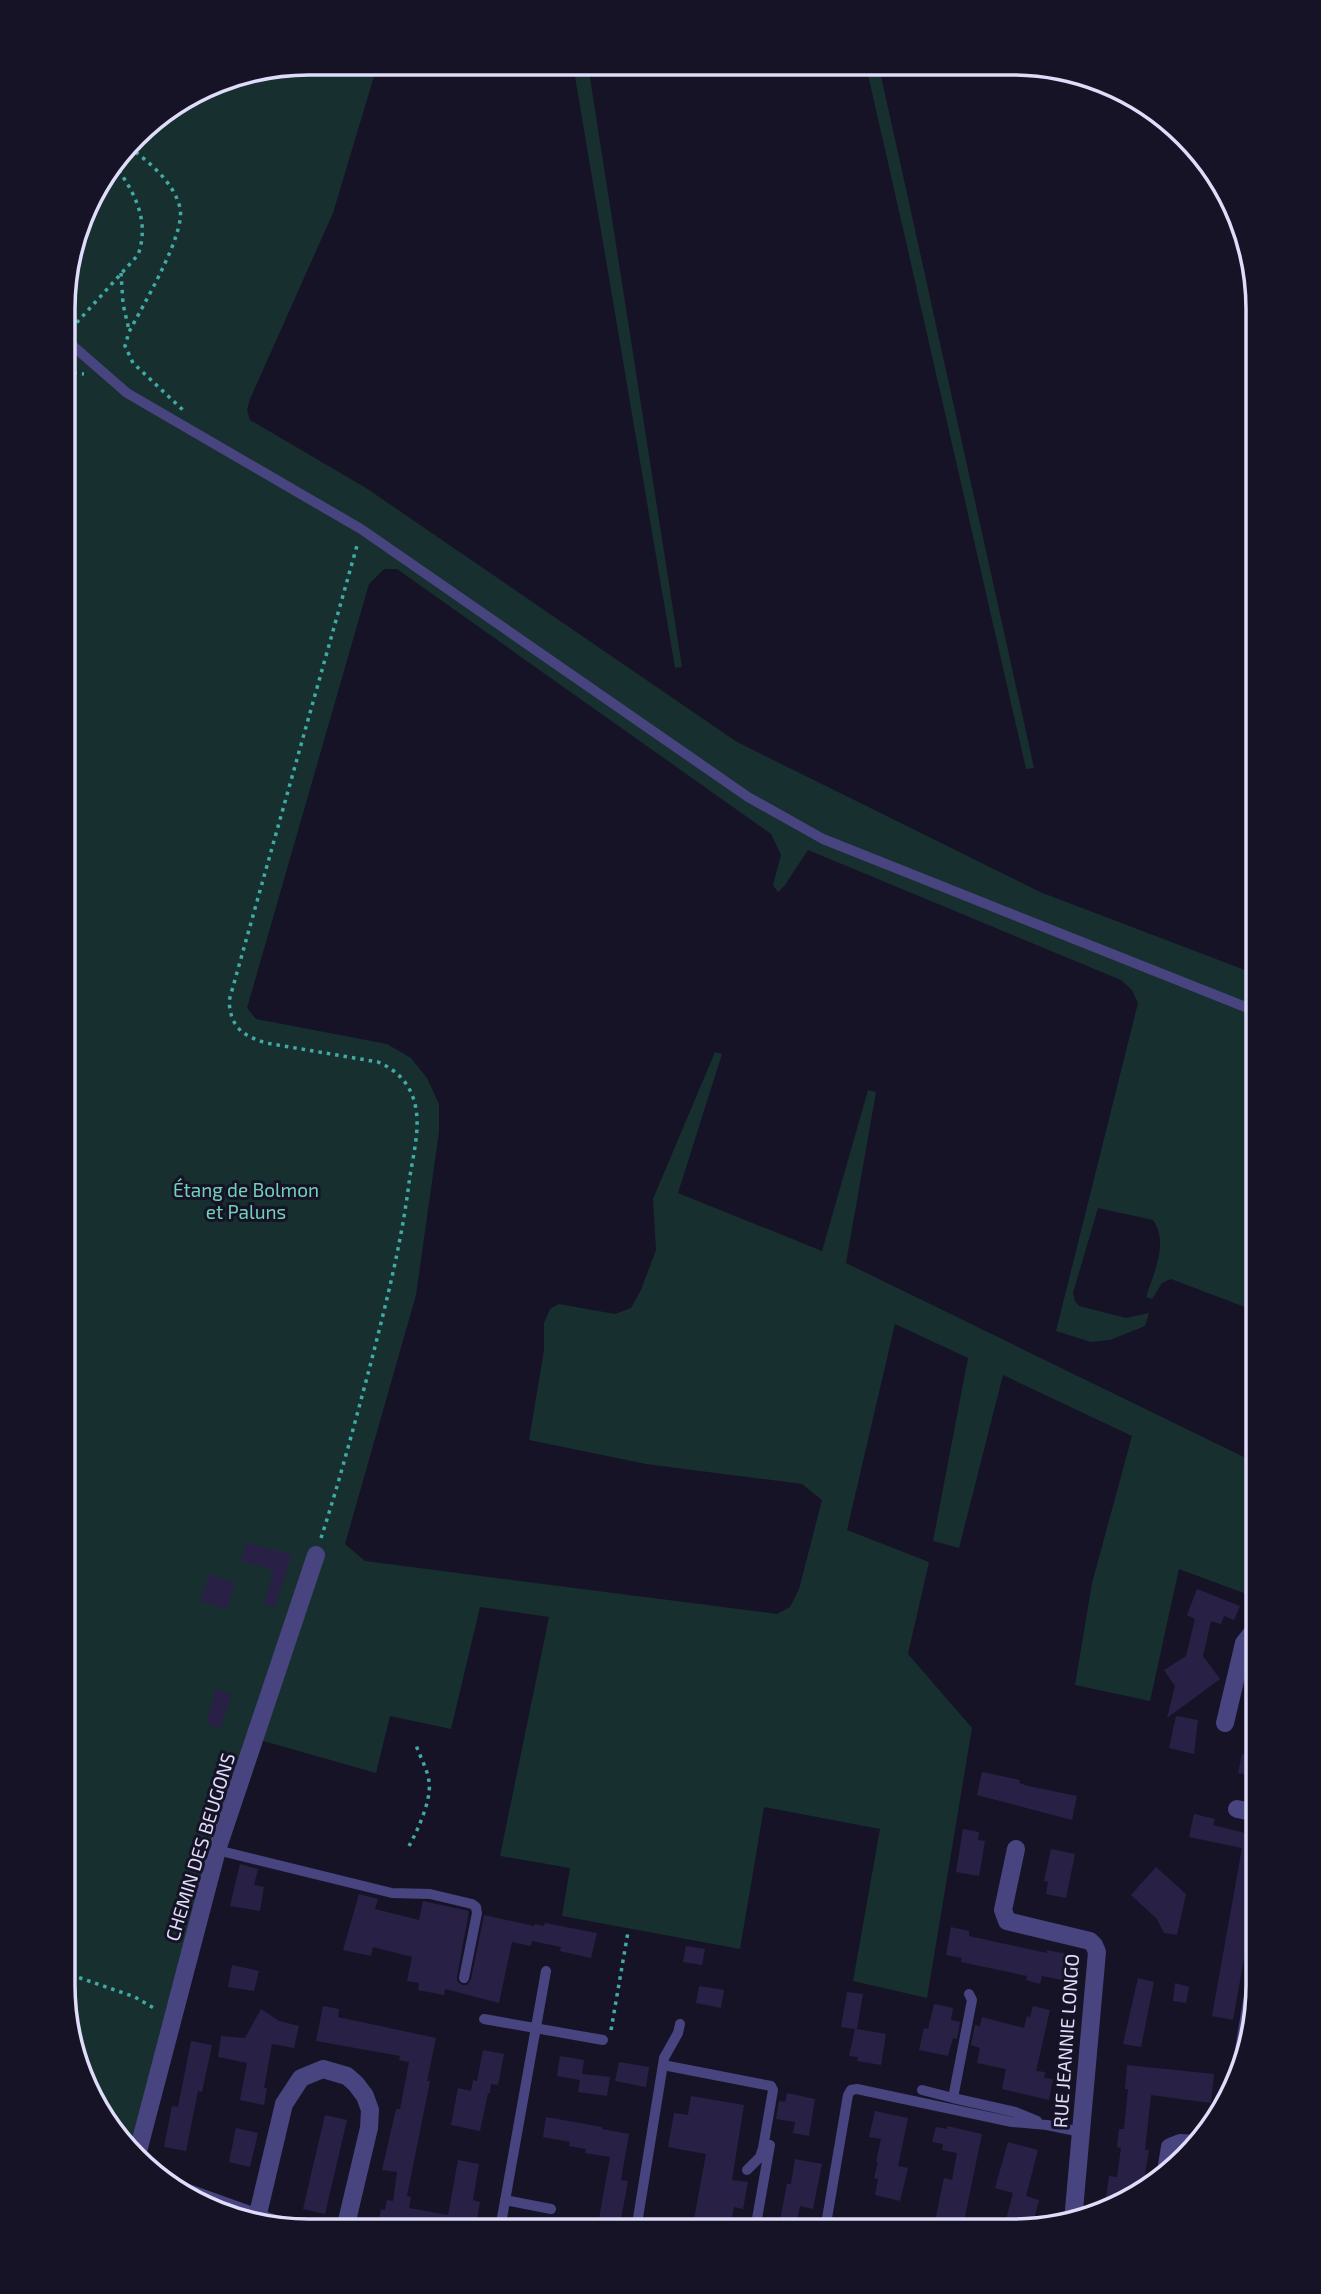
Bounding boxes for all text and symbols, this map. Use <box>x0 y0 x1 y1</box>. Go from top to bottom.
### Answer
park label: Étang de Bolmon et Paluns <box>173 1178 319 1223</box>
street label: CHEMIN DES BEUGONS <box>160 1750 239 1944</box>
street label: RUE JEANNIE LONGO <box>1048 1953 1083 2129</box>

